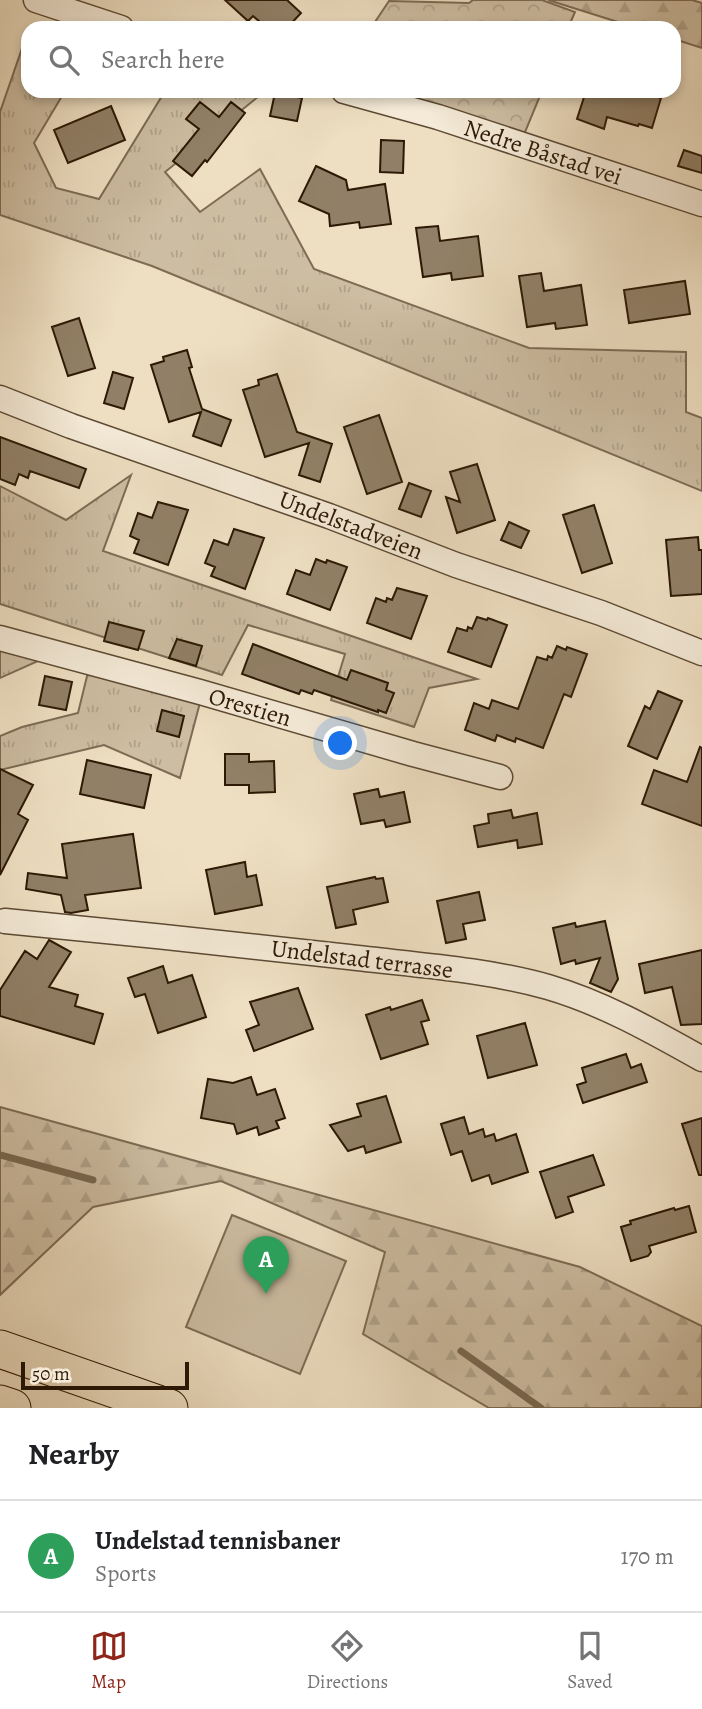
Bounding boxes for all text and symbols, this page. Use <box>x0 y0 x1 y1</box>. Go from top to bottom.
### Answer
search box <box>21 21 681 98</box>
icon: search <box>45 41 83 79</box>
text: Search here <box>101 42 225 77</box>
street label: Nedre Båstad vei <box>460 111 626 193</box>
street label: Undelstadveien <box>274 483 428 567</box>
street label: Orestien <box>205 680 295 734</box>
your location <box>323 726 357 760</box>
street label: Undelstad terrasse <box>269 932 455 986</box>
pin: A <box>243 1236 289 1294</box>
scale bar <box>21 1359 189 1391</box>
text: 50 m <box>32 1361 70 1387</box>
text: Nearby <box>28 1434 119 1474</box>
text: Undelstad tennisbaner <box>95 1523 341 1558</box>
text: A <box>44 1541 58 1572</box>
text: 170 m <box>621 1541 674 1572</box>
text: Sports <box>95 1558 156 1589</box>
tab: Map <box>90 1627 128 1695</box>
tab: Directions <box>307 1627 388 1695</box>
tab: Saved <box>567 1627 612 1695</box>

